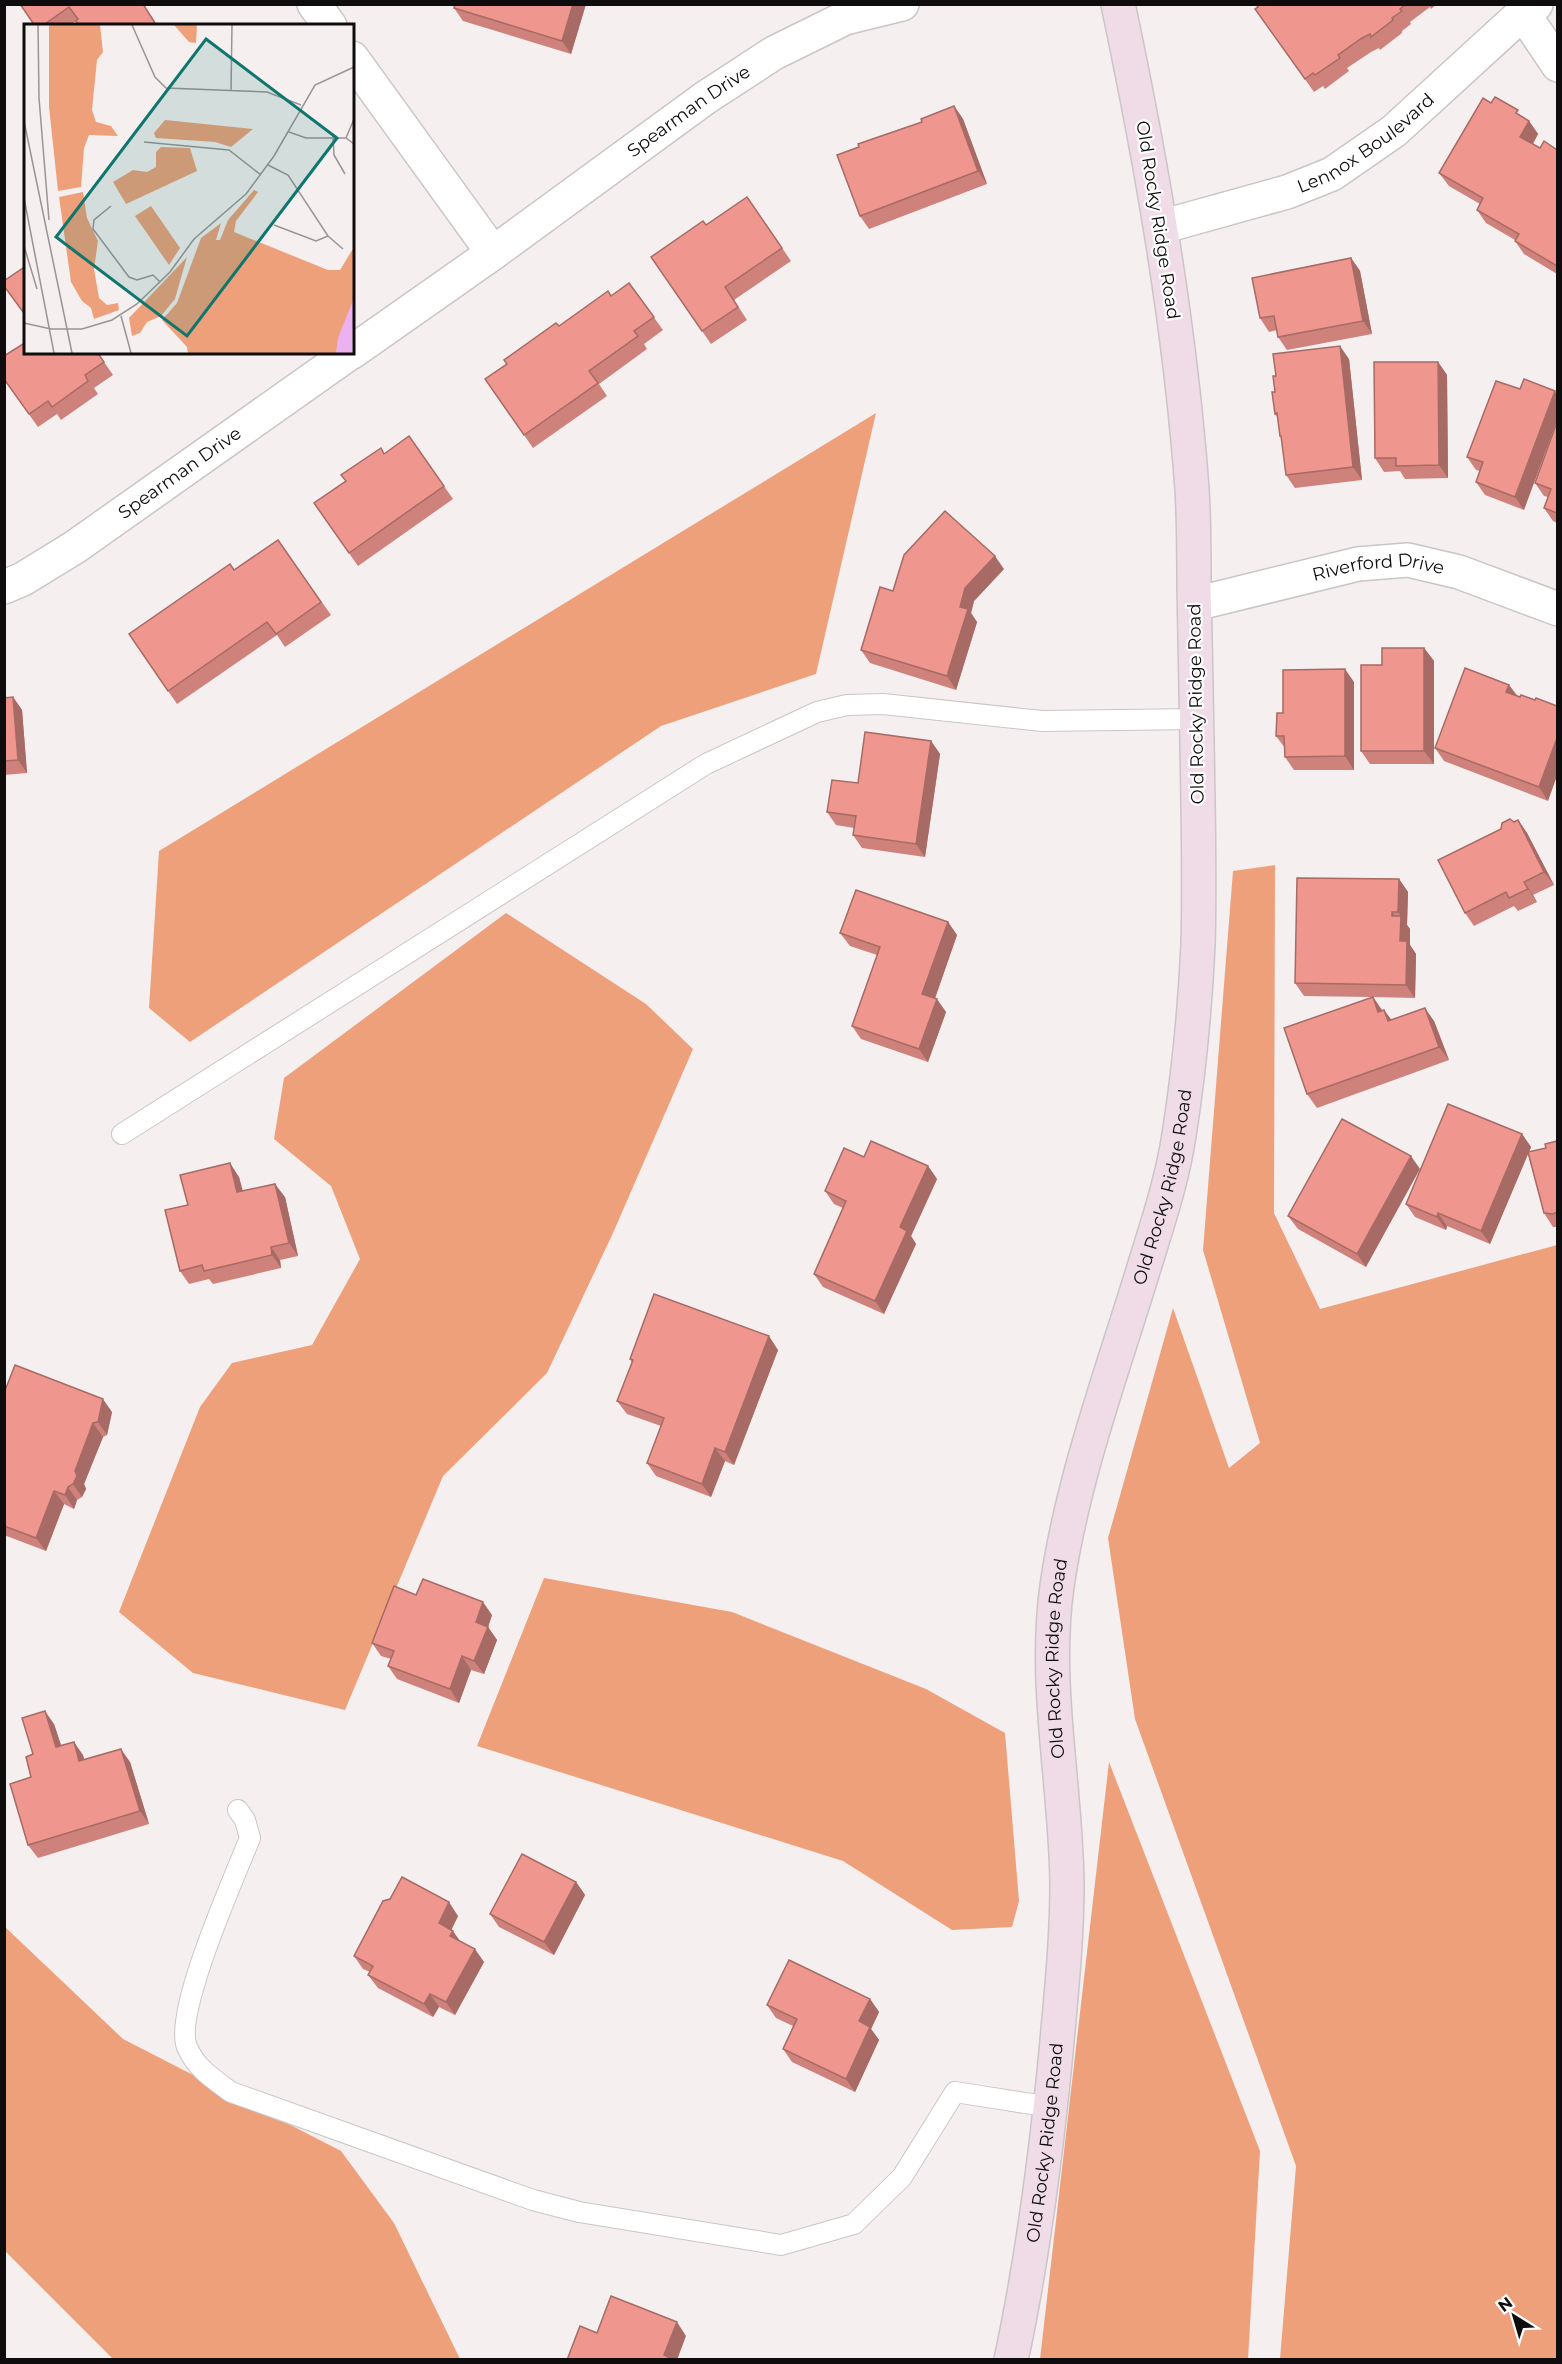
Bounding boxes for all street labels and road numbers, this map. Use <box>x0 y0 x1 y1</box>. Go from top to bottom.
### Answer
street label: Spearman Drive <box>623 60 755 162</box>
street label: Lennox Boulevard <box>1294 89 1439 198</box>
street label: Old Rocky Ridge Road <box>1131 119 1185 321</box>
street label: Spearman Drive <box>114 422 246 524</box>
street label: Riverford Drive <box>1310 549 1447 586</box>
street label: Old Rocky Ridge Road <box>1183 603 1209 805</box>
street label: Old Rocky Ridge Road <box>1128 1088 1196 1288</box>
street label: Old Rocky Ridge Road <box>1041 1557 1072 1760</box>
street label: Old Rocky Ridge Road <box>1022 2042 1068 2244</box>

